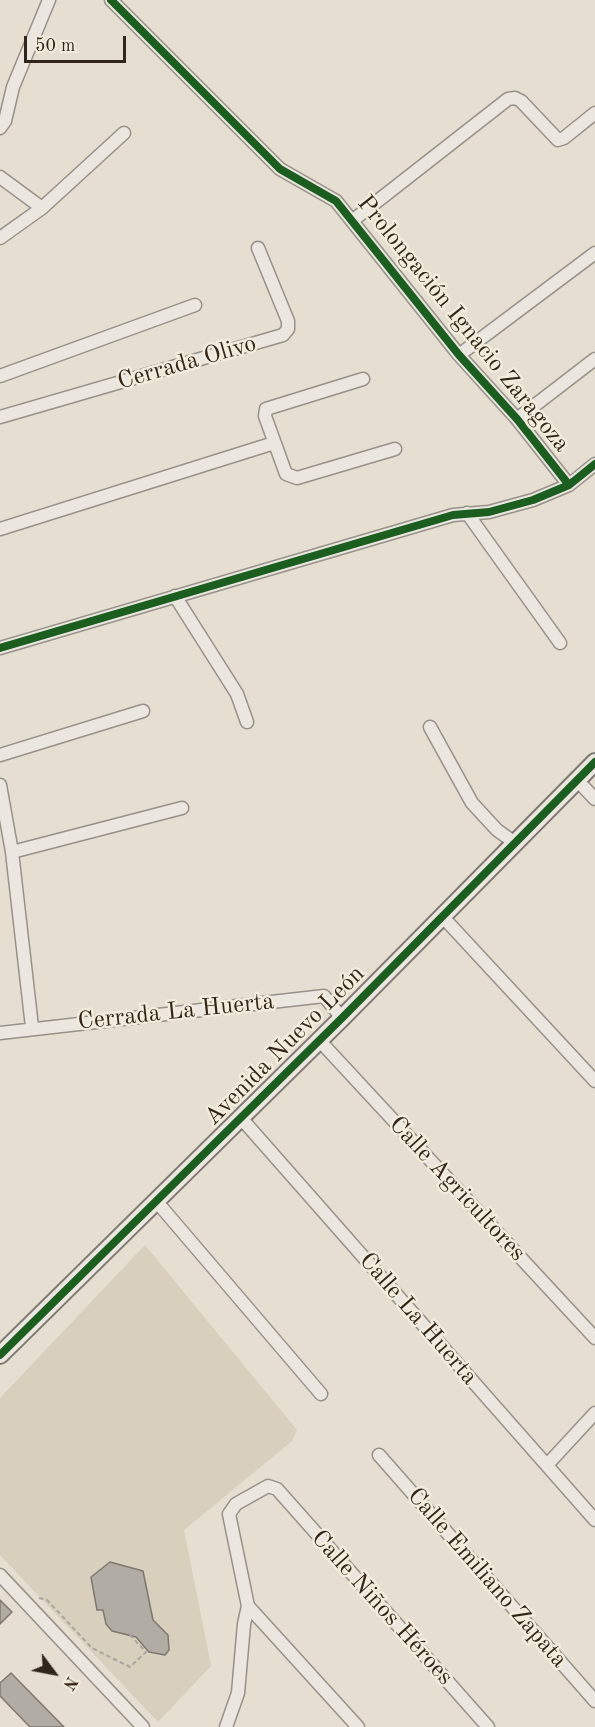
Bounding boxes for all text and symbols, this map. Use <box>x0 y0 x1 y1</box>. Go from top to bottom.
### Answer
scale bar <box>27 24 129 62</box>
text: 50 m <box>35 37 75 55</box>
street label: Prolongación Ignacio Zaragoza <box>350 190 576 458</box>
street label: Cerrada Olivo <box>114 329 260 397</box>
street label: Avenida Nuevo León <box>199 960 371 1132</box>
street label: Cerrada La Huerta <box>76 987 276 1037</box>
street label: Calle Agricultores <box>382 1111 532 1267</box>
street label: Calle La Huerta <box>353 1247 483 1391</box>
street label: Calle Emiliano Zapata <box>401 1482 573 1674</box>
street label: Calle Niños Héroes <box>305 1525 459 1691</box>
north arrow <box>24 1643 84 1703</box>
text: N <box>59 1673 79 1692</box>

